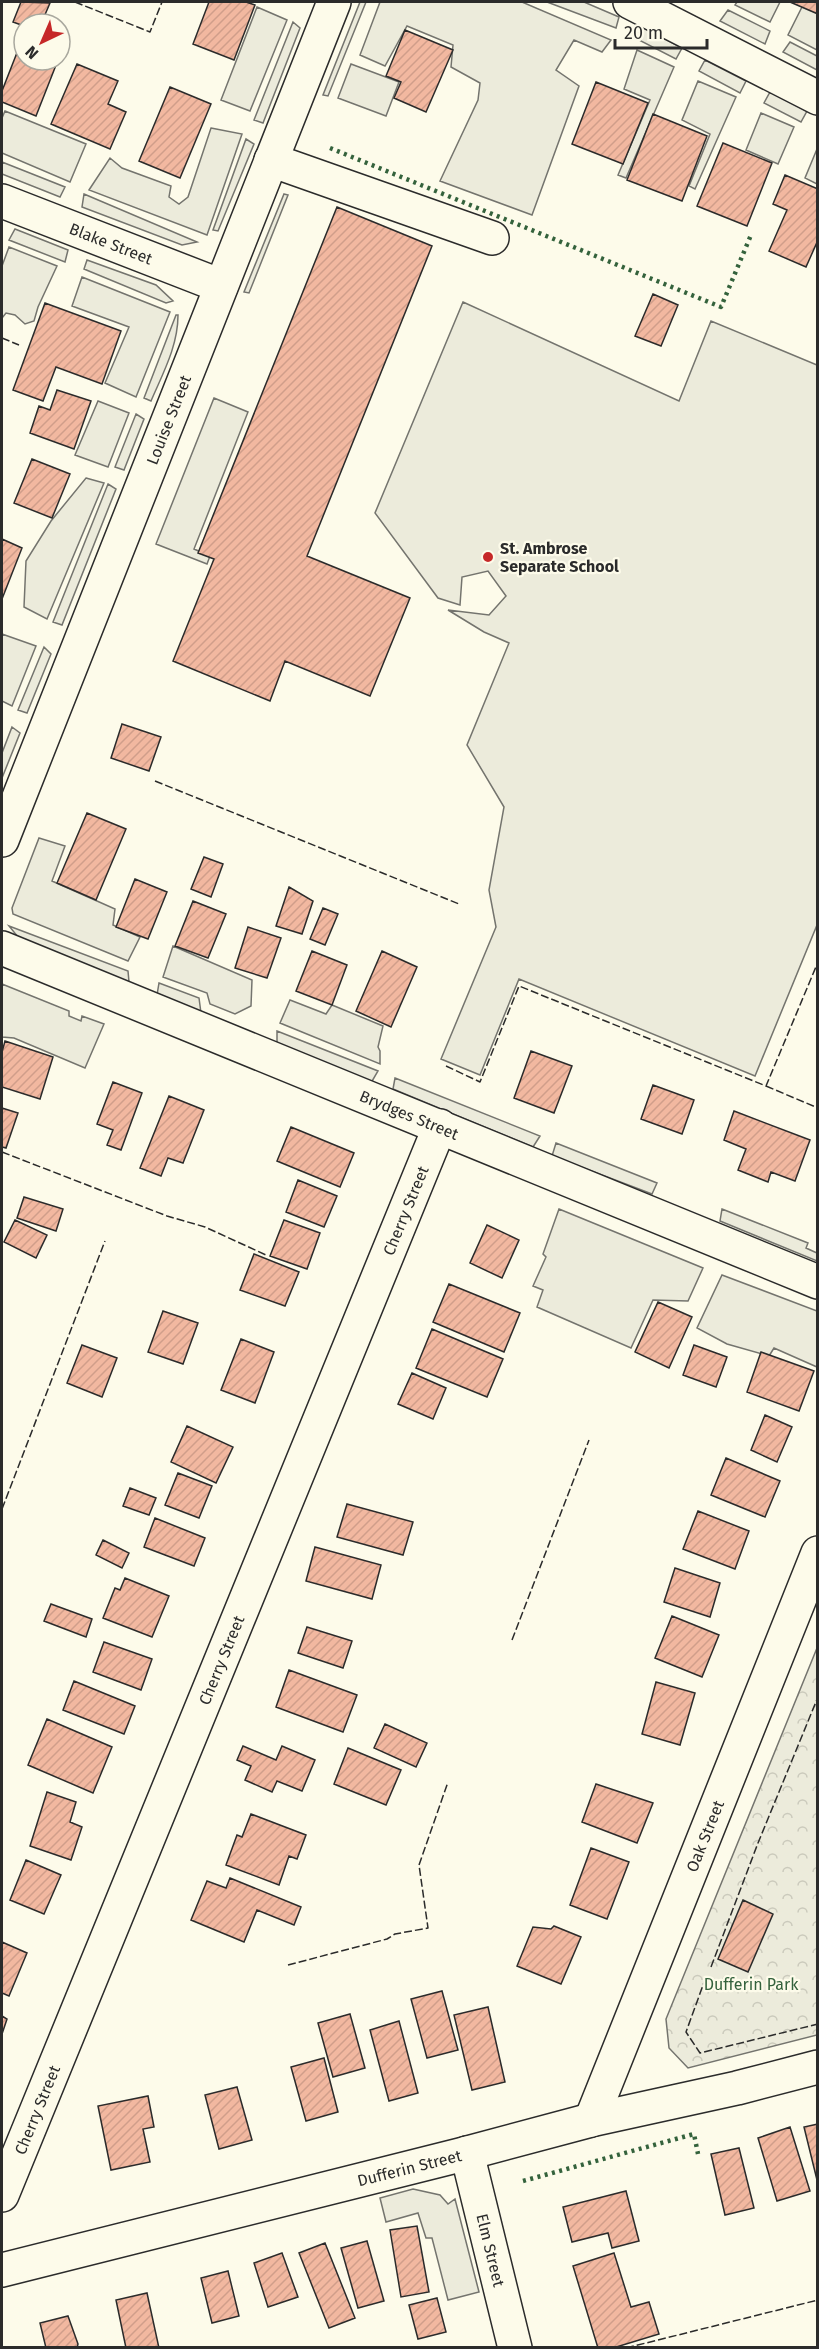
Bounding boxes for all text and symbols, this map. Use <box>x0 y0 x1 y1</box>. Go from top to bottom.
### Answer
north arrow <box>12 12 72 72</box>
scale bar <box>615 12 706 50</box>
text: 20 m <box>624 22 663 44</box>
text: N <box>22 42 42 63</box>
street label: Blake Street <box>67 219 155 269</box>
street label: Louise Street <box>143 372 195 467</box>
place label: St. Ambrose Separate School <box>500 539 619 576</box>
marker: St. Ambrose Separate School <box>481 550 495 564</box>
street label: Brydges Street <box>357 1086 462 1144</box>
street label: Cherry Street <box>379 1163 433 1258</box>
street label: Cherry Street <box>195 1613 248 1708</box>
street label: Oak Street <box>682 1797 728 1875</box>
park label: Dufferin Park <box>704 1975 799 1994</box>
street label: Cherry Street <box>11 2062 64 2158</box>
street label: Dufferin Street <box>355 2146 464 2190</box>
street label: Elm Street <box>472 2212 509 2289</box>

